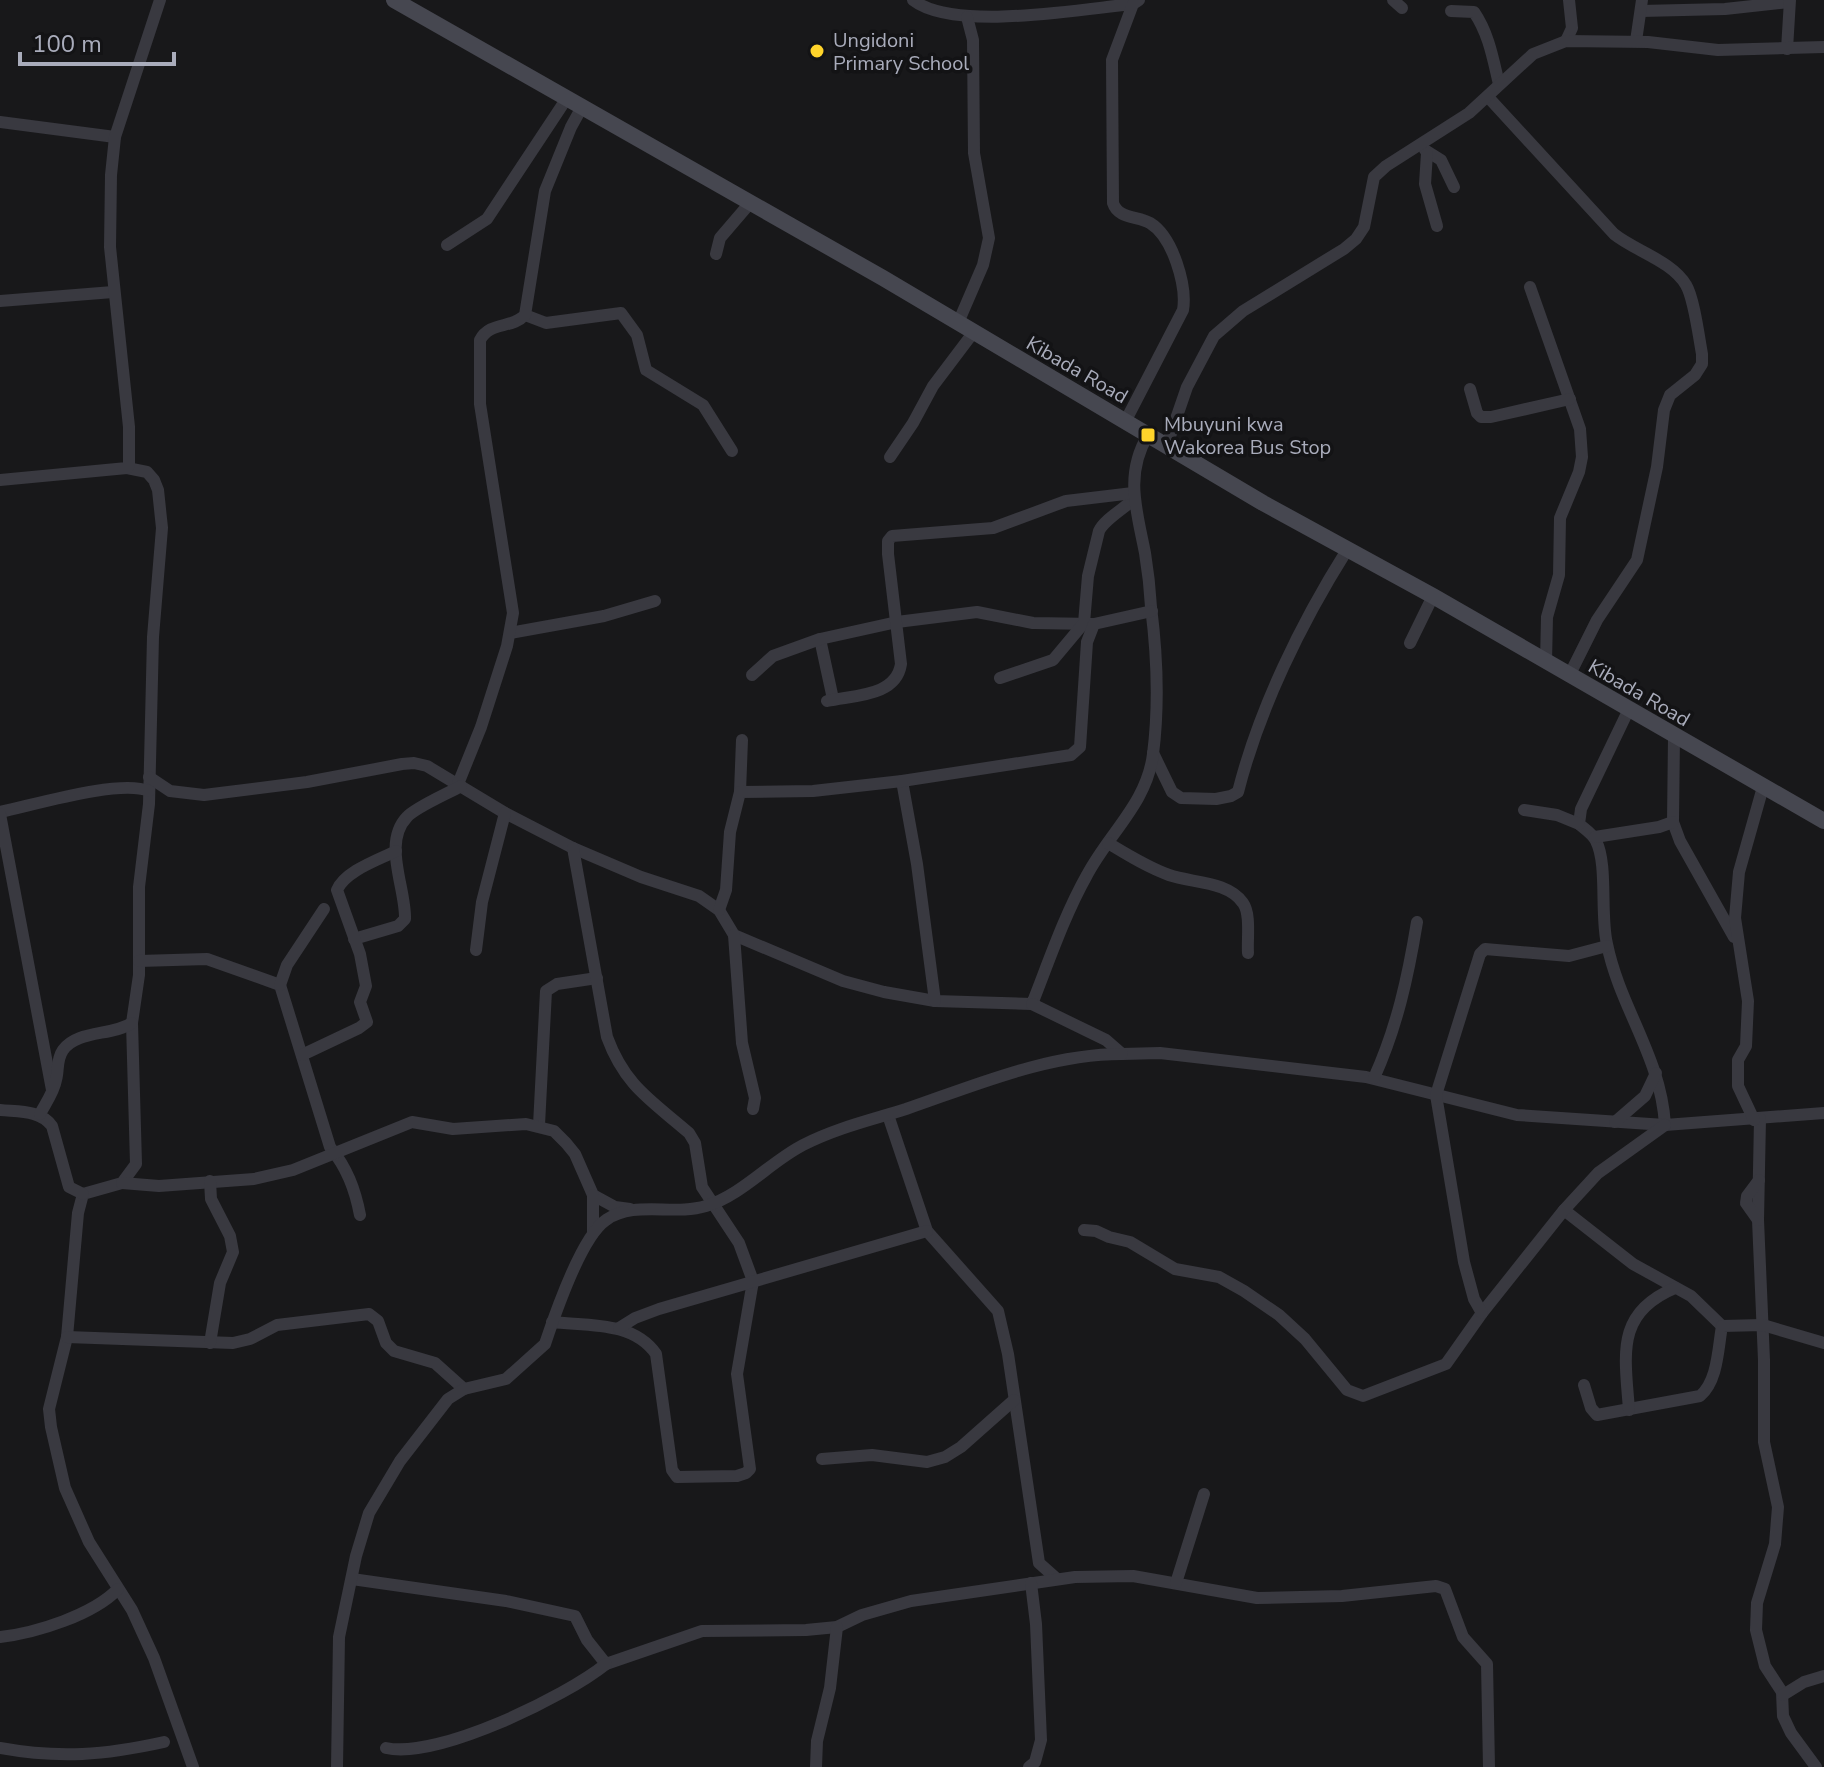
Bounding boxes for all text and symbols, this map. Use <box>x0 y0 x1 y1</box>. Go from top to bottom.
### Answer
scale bar <box>20 16 174 66</box>
place label: Ungidoni Primary School <box>833 27 969 77</box>
text: 100 m <box>32 28 102 60</box>
marker: Ungidoni Primary School <box>808 42 826 60</box>
street label: Kibada Road <box>1021 330 1133 410</box>
place label: Mbuyuni kwa Wakorea Bus Stop <box>1164 411 1331 461</box>
marker: Mbuyuni kwa Wakorea Bus Stop <box>1139 426 1157 444</box>
street label: Kibada Road <box>1583 653 1695 733</box>

